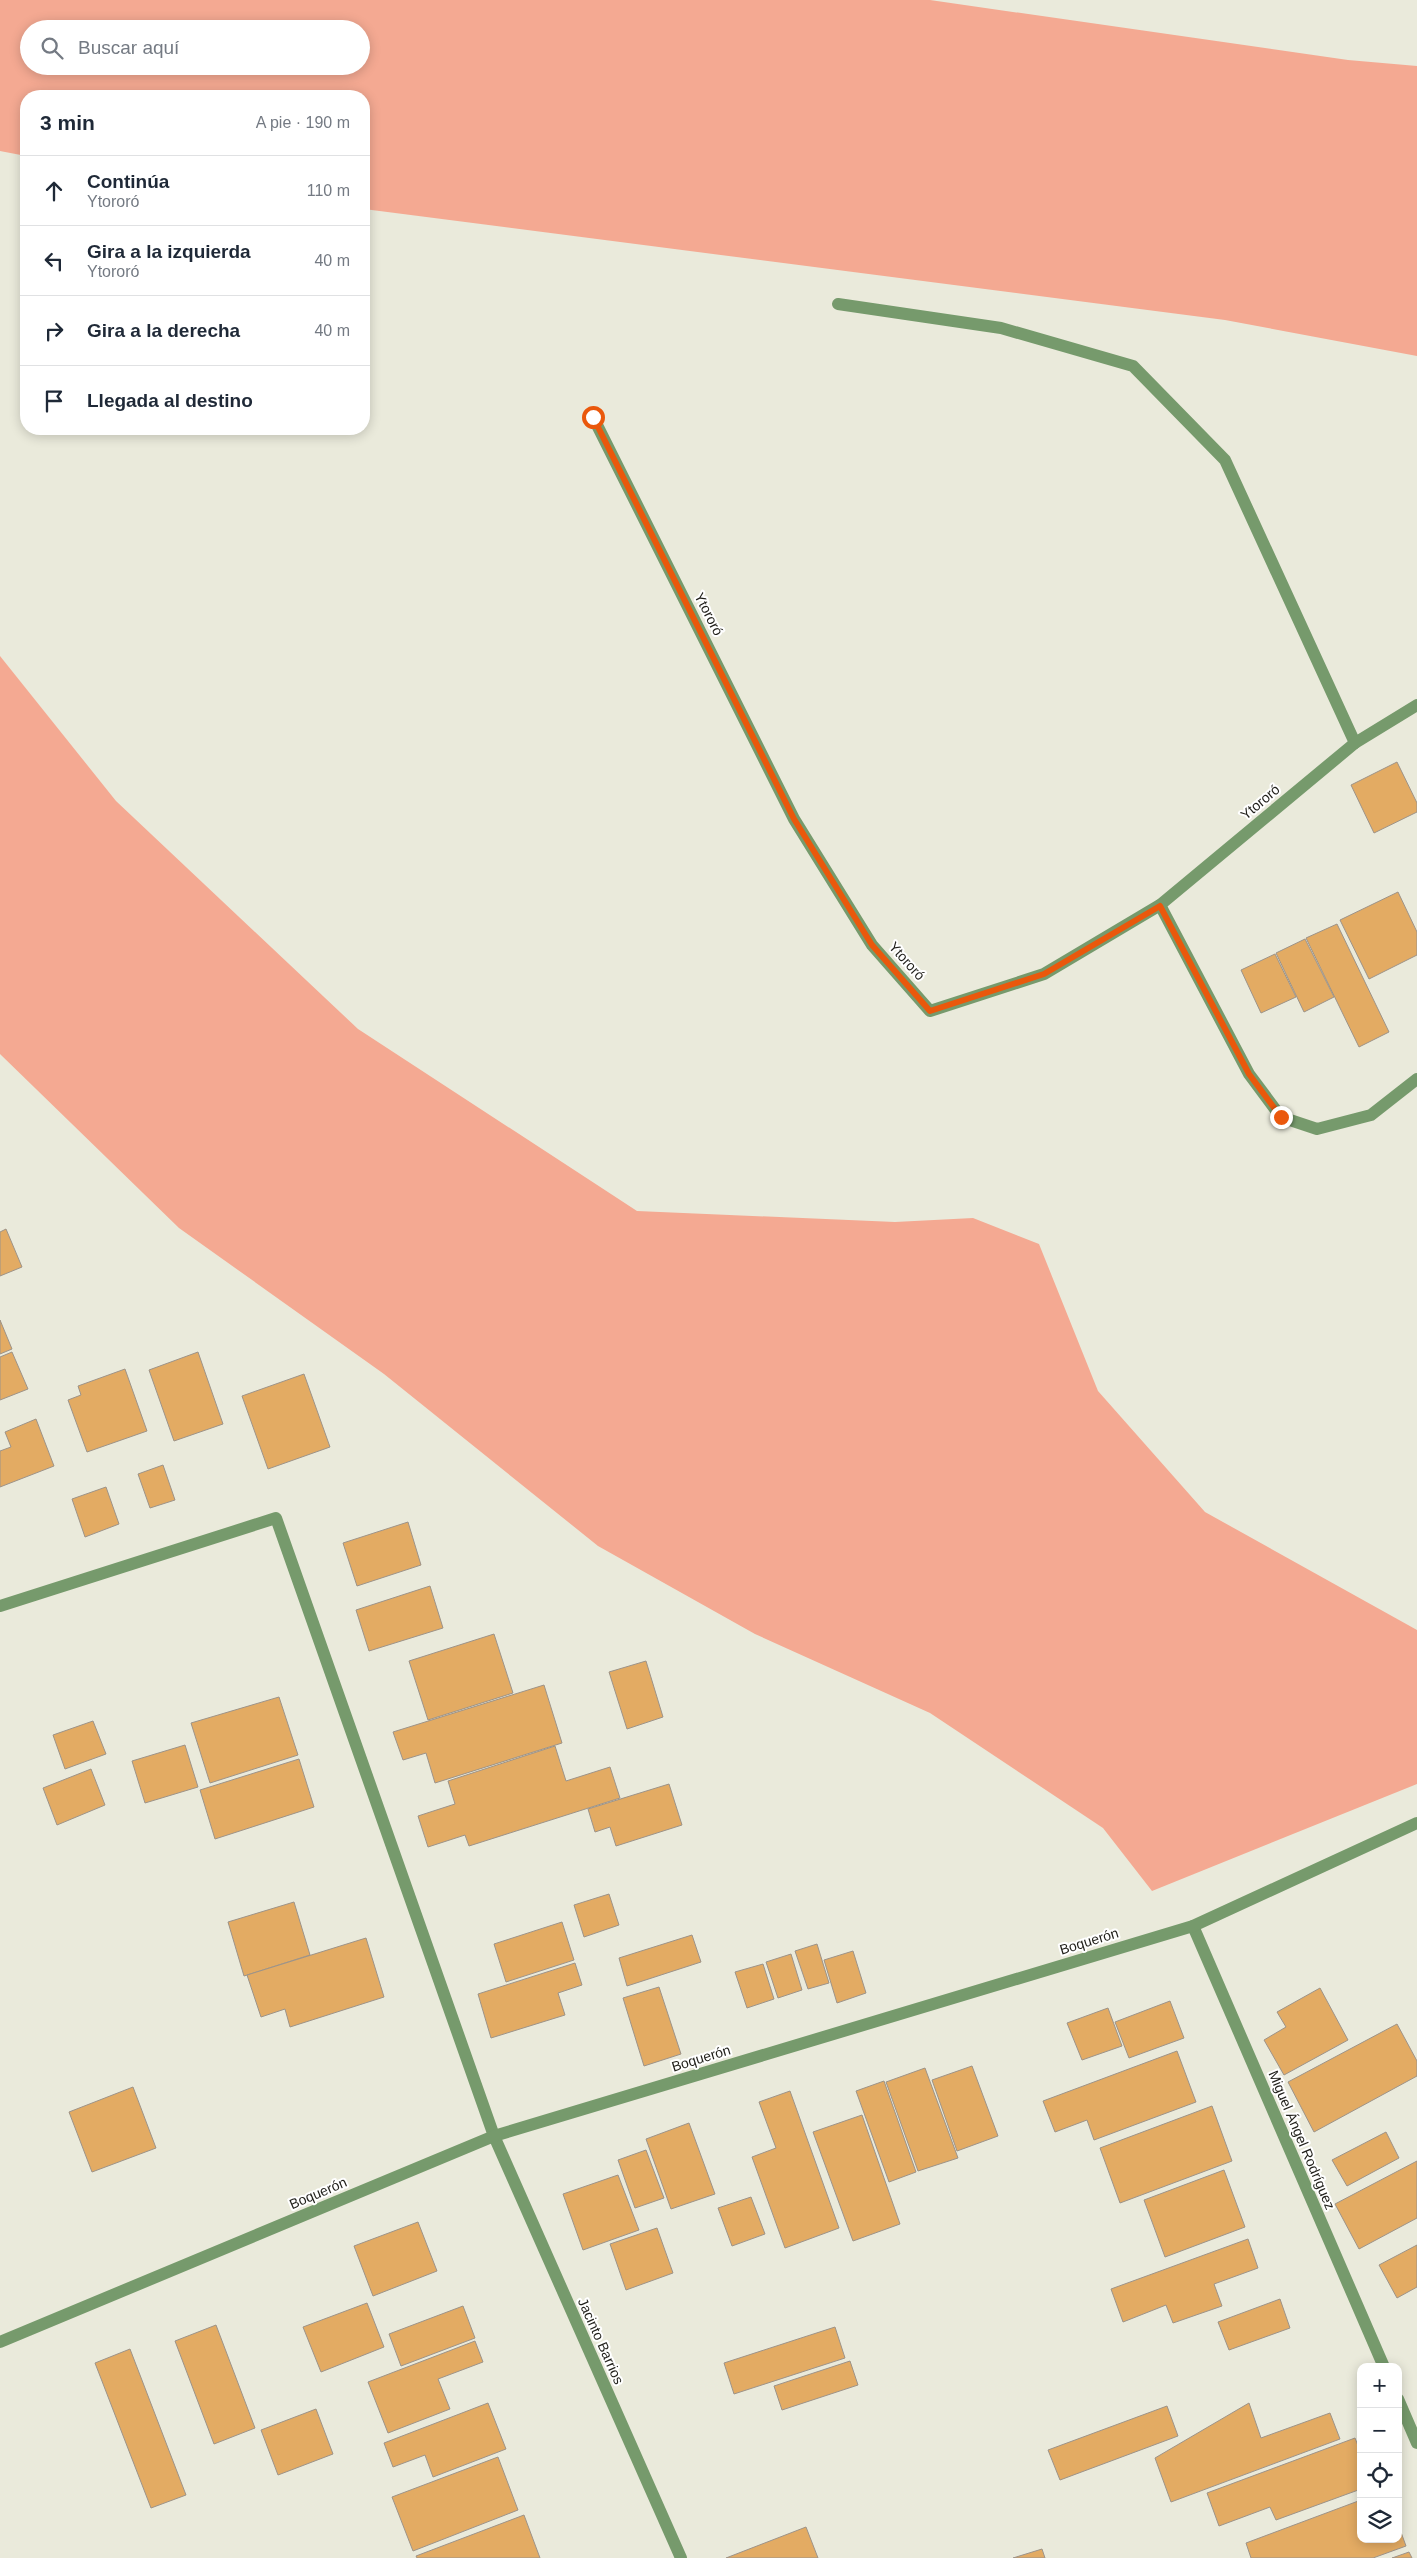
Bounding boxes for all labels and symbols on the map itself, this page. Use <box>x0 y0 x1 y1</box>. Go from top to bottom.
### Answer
route start <box>582 406 605 429</box>
street label: Ytororó <box>691 590 727 638</box>
street label: Ytororó <box>1237 781 1283 823</box>
street label: Ytororó <box>886 939 928 984</box>
route end <box>1270 1106 1293 1129</box>
street label: Boquerón <box>1058 1924 1120 1958</box>
street label: Boquerón <box>670 2041 732 2075</box>
street label: Miguel Ángel Rodríguez <box>1265 2068 1339 2212</box>
street label: Boquerón <box>287 2174 349 2212</box>
street label: Jacinto Barrios <box>575 2295 627 2387</box>

